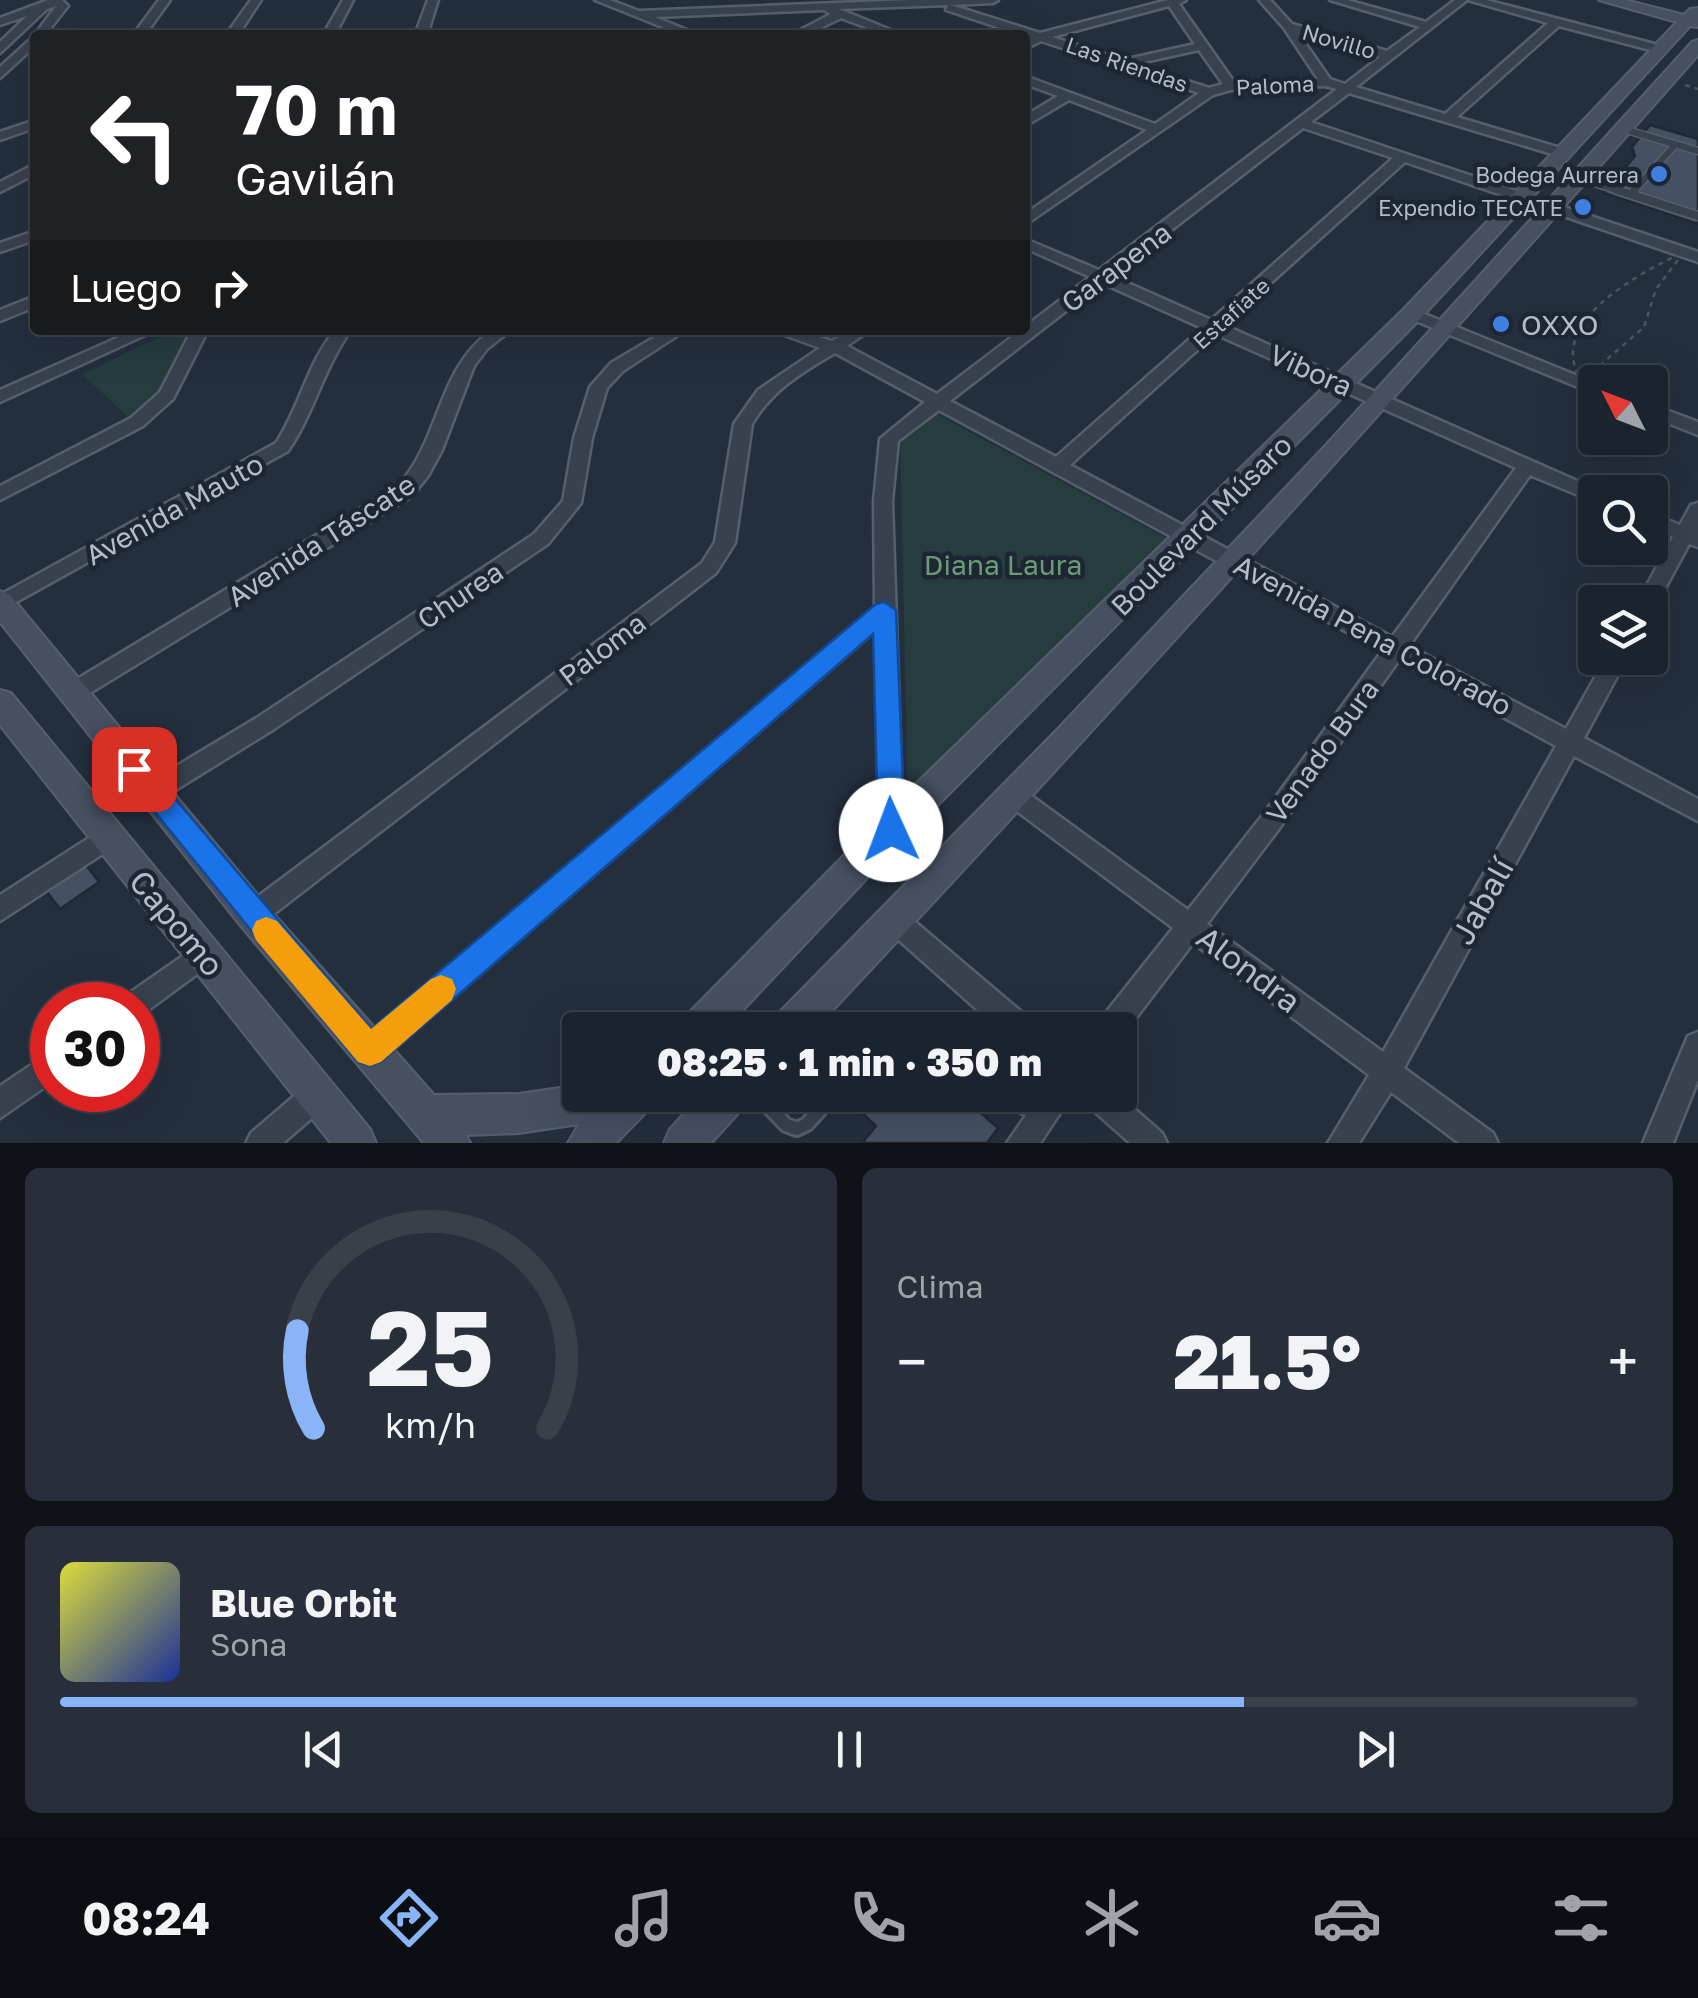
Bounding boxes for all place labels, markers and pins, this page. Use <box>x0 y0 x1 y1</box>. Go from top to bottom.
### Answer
place label: Bodega Aurrera <box>1475 161 1639 188</box>
marker: Bodega Aurrera <box>1648 163 1670 185</box>
place label: Expendio TECATE <box>1378 194 1563 221</box>
marker: Expendio TECATE <box>1572 196 1594 218</box>
place label: OXXO <box>1521 308 1599 341</box>
marker: OXXO <box>1490 313 1512 335</box>
pin <box>92 727 177 812</box>

